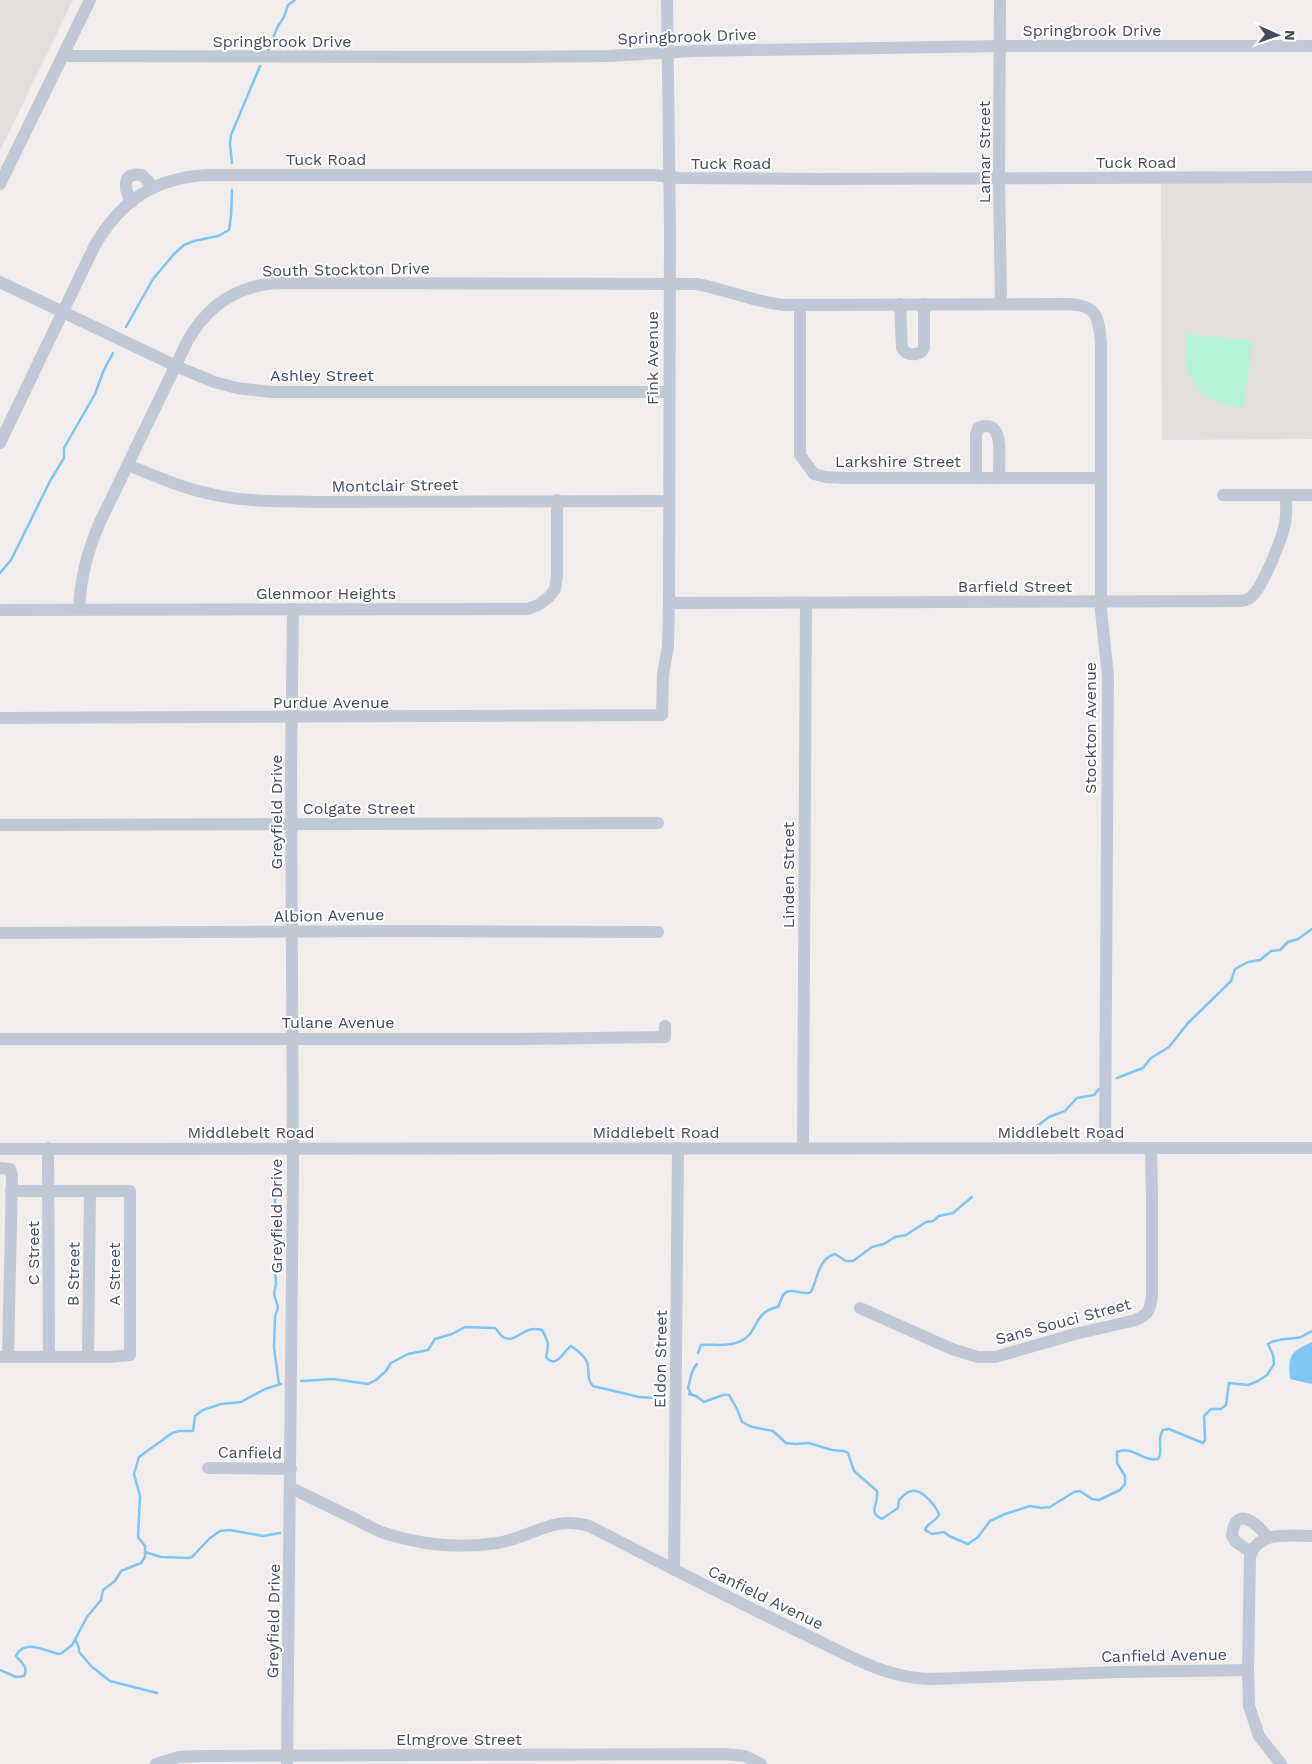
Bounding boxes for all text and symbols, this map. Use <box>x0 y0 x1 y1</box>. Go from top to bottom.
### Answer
north arrow <box>1252 10 1302 60</box>
street label: Springbrook Drive <box>1023 21 1161 40</box>
street label: Springbrook Drive <box>617 25 757 48</box>
text: N <box>1282 30 1298 41</box>
street label: Springbrook Drive <box>213 32 351 51</box>
street label: Lamar Street <box>975 100 994 203</box>
street label: Tuck Road <box>286 150 366 169</box>
street label: Tuck Road <box>1096 153 1176 172</box>
street label: Tuck Road <box>691 154 771 173</box>
street label: South Stockton Drive <box>262 259 430 280</box>
street label: Fink Avenue <box>643 311 662 405</box>
street label: Ashley Street <box>270 366 374 385</box>
street label: Larkshire Street <box>835 452 961 471</box>
street label: Montclair Street <box>332 475 459 496</box>
street label: Barfield Street <box>958 577 1072 596</box>
street label: Glenmoor Heights <box>256 584 396 603</box>
street label: Stockton Avenue <box>1081 662 1100 794</box>
street label: Purdue Avenue <box>273 693 389 712</box>
street label: Greyfield Drive <box>267 755 286 869</box>
street label: Colgate Street <box>303 799 415 818</box>
street label: Linden Street <box>779 821 798 928</box>
street label: Albion Avenue <box>274 905 385 926</box>
street label: Tulane Avenue <box>282 1013 395 1032</box>
street label: Middlebelt Road <box>187 1123 315 1142</box>
street label: Middlebelt Road <box>592 1123 720 1142</box>
street label: Middlebelt Road <box>997 1123 1125 1142</box>
street label: Greyfield Drive <box>267 1159 286 1273</box>
street label: C Street <box>24 1220 43 1285</box>
street label: B Street <box>63 1242 84 1306</box>
street label: A Street <box>105 1242 124 1306</box>
street label: Sans Souci Street <box>993 1294 1133 1349</box>
street label: Eldon Street <box>650 1309 671 1408</box>
street label: Canfield <box>218 1442 282 1463</box>
street label: Canfield Avenue <box>705 1561 827 1634</box>
street label: Greyfield Drive <box>263 1563 284 1679</box>
street label: Canfield Avenue <box>1101 1645 1227 1666</box>
street label: Elmgrove Street <box>396 1730 522 1749</box>

